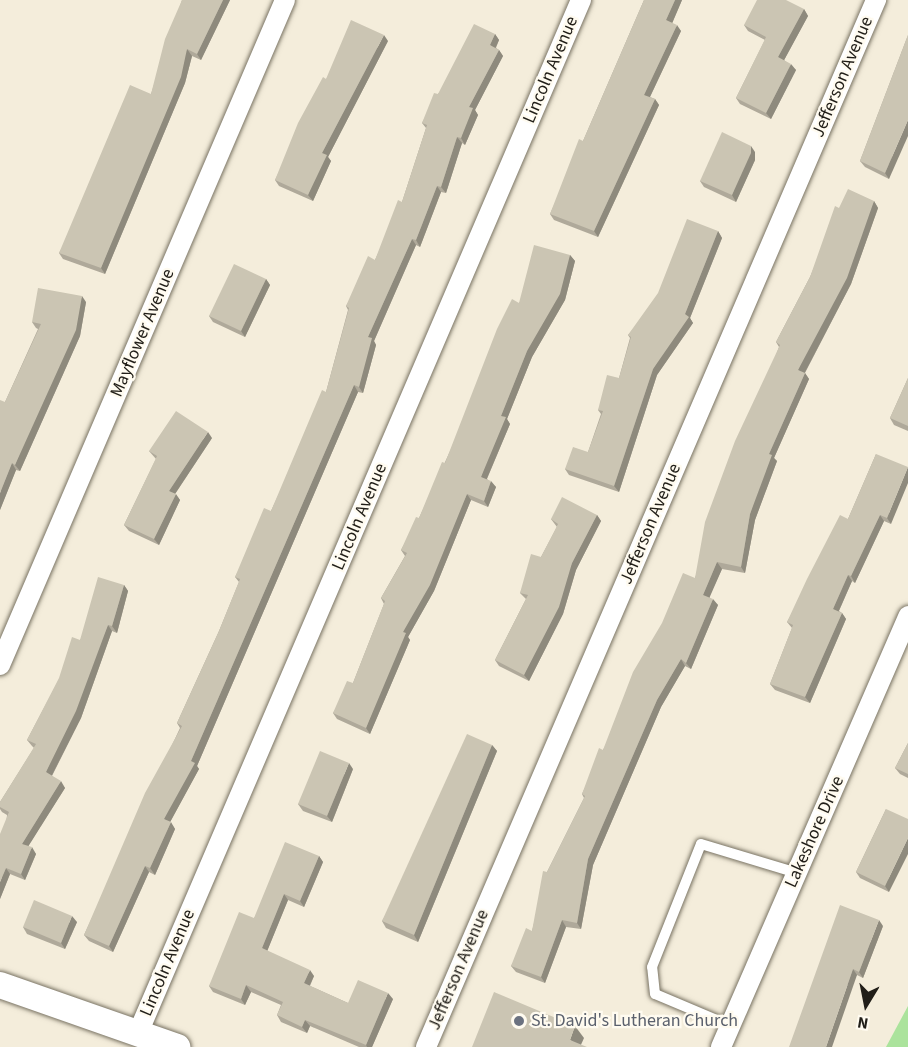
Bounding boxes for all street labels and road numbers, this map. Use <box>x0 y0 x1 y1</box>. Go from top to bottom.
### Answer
street label: Lincoln Avenue <box>519 13 583 127</box>
street label: Jefferson Avenue <box>808 13 878 141</box>
street label: Mayflower Avenue <box>106 266 180 400</box>
street label: Lincoln Avenue <box>328 460 392 574</box>
street label: Jefferson Avenue <box>616 460 686 588</box>
street label: Lakeshore Drive <box>781 773 849 891</box>
street label: Lincoln Avenue <box>136 906 200 1020</box>
street label: Jefferson Avenue <box>424 906 494 1034</box>

